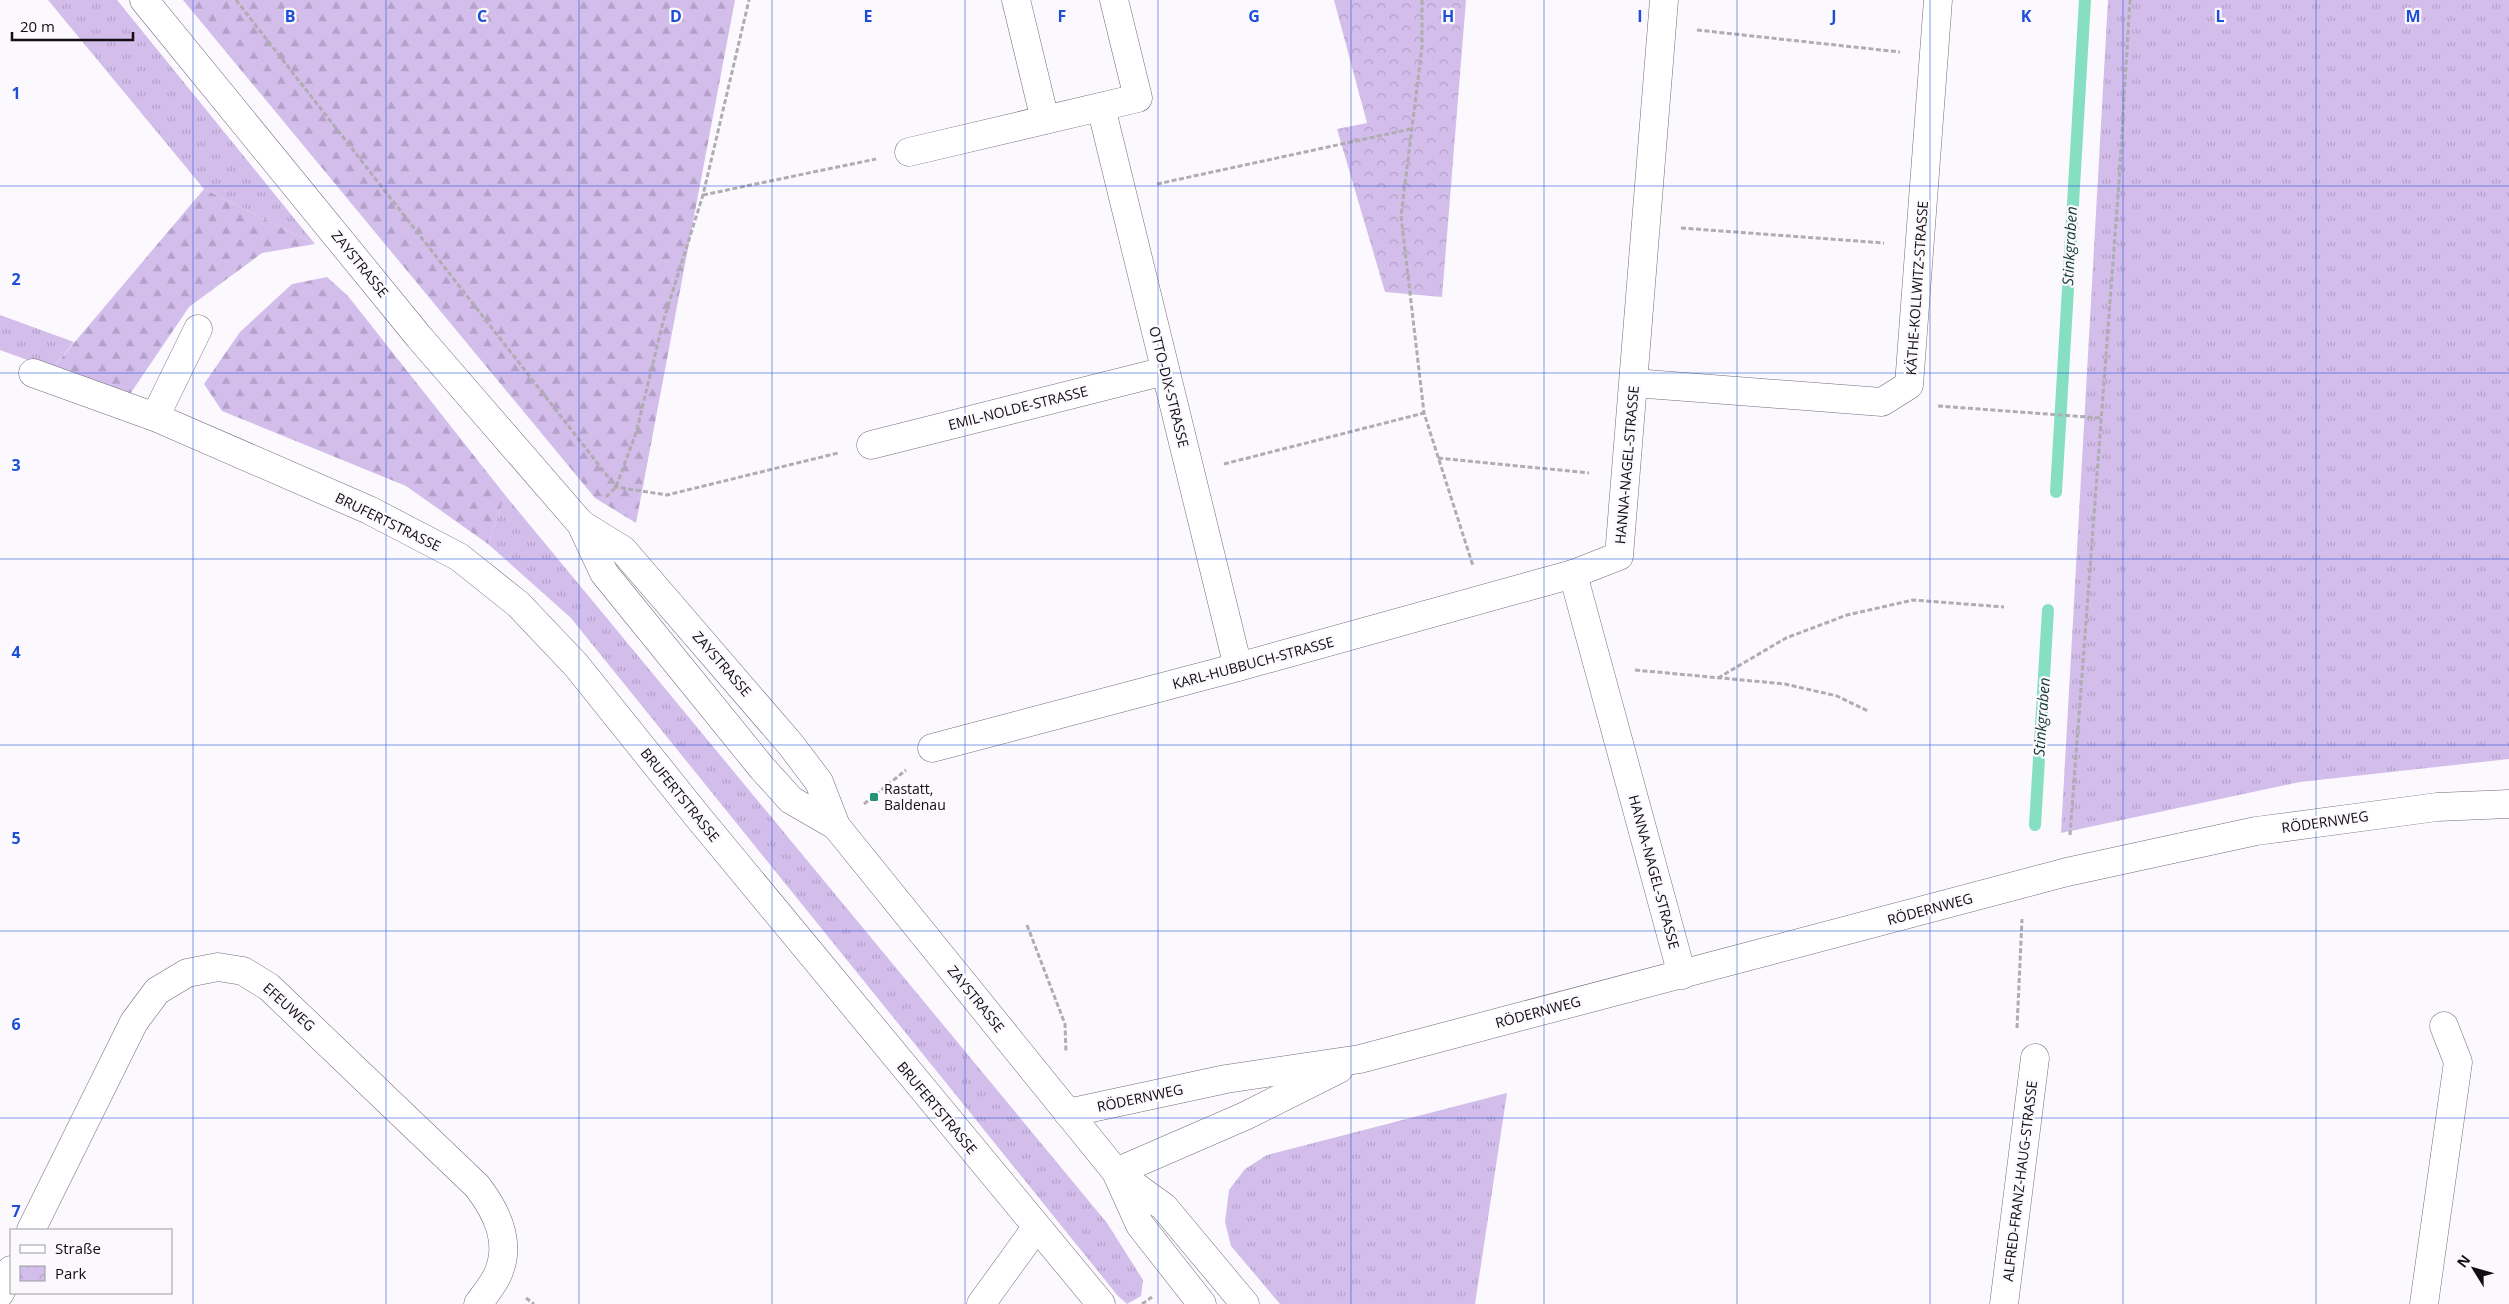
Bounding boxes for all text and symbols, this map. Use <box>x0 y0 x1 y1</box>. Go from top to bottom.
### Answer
text: B <box>285 5 295 27</box>
text: C <box>477 5 487 27</box>
text: D <box>670 5 682 27</box>
text: E <box>864 5 873 27</box>
text: F <box>1058 5 1066 27</box>
text: G <box>1248 5 1260 27</box>
text: H <box>1442 5 1454 27</box>
text: I <box>1637 5 1643 27</box>
text: J <box>1829 5 1837 27</box>
text: K <box>2021 5 2032 27</box>
text: L <box>2215 5 2225 27</box>
text: M <box>2405 5 2421 27</box>
scale bar <box>12 10 134 42</box>
text: 20 m <box>20 16 55 36</box>
text: 1 <box>11 82 21 104</box>
street label: KÄTHE-KOLLWITZ-STRASSE <box>1901 200 1932 376</box>
water label: Stinkgraben <box>2057 206 2081 286</box>
street label: ZAYSTRASSE <box>328 226 393 301</box>
text: 2 <box>11 268 21 290</box>
street label: OTTO-DIX-STRASSE <box>1145 324 1194 450</box>
street label: EMIL-NOLDE-STRASSE <box>946 381 1090 434</box>
street label: HANNA-NAGEL-STRASSE <box>1610 385 1643 545</box>
text: 3 <box>11 454 21 476</box>
street label: BRUFERTSTRASSE <box>332 488 444 555</box>
street label: ZAYSTRASSE <box>689 627 756 700</box>
street label: KARL-HUBBUCH-STRASSE <box>1170 632 1336 693</box>
text: 4 <box>11 641 21 663</box>
water label: Stinkgraben <box>2028 677 2054 757</box>
street label: BRUFERTSTRASSE <box>637 744 724 845</box>
place label: Rastatt, Baldenau <box>884 779 946 814</box>
marker: Rastatt, Baldenau <box>868 791 880 803</box>
street label: HANNA-NAGEL-STRASSE <box>1625 793 1684 951</box>
street label: RÖDERNWEG <box>2280 806 2370 837</box>
text: 5 <box>11 827 21 849</box>
street label: RÖDERNWEG <box>1885 888 1975 929</box>
street label: ZAYSTRASSE <box>944 961 1009 1036</box>
street label: EFEUWEG <box>259 978 319 1035</box>
street label: RÖDERNWEG <box>1493 991 1583 1032</box>
text: 6 <box>11 1013 21 1035</box>
street label: BRUFERTSTRASSE <box>893 1057 982 1158</box>
street label: RÖDERNWEG <box>1095 1079 1185 1116</box>
street label: ALFRED-FRANZ-HAUG-STRASSE <box>1998 1079 2041 1283</box>
text: 7 <box>11 1200 21 1222</box>
legend <box>10 1229 172 1294</box>
text: Straße <box>55 1238 101 1258</box>
north arrow <box>2449 1244 2499 1294</box>
text: N <box>2452 1251 2474 1271</box>
text: Park <box>55 1263 86 1283</box>

